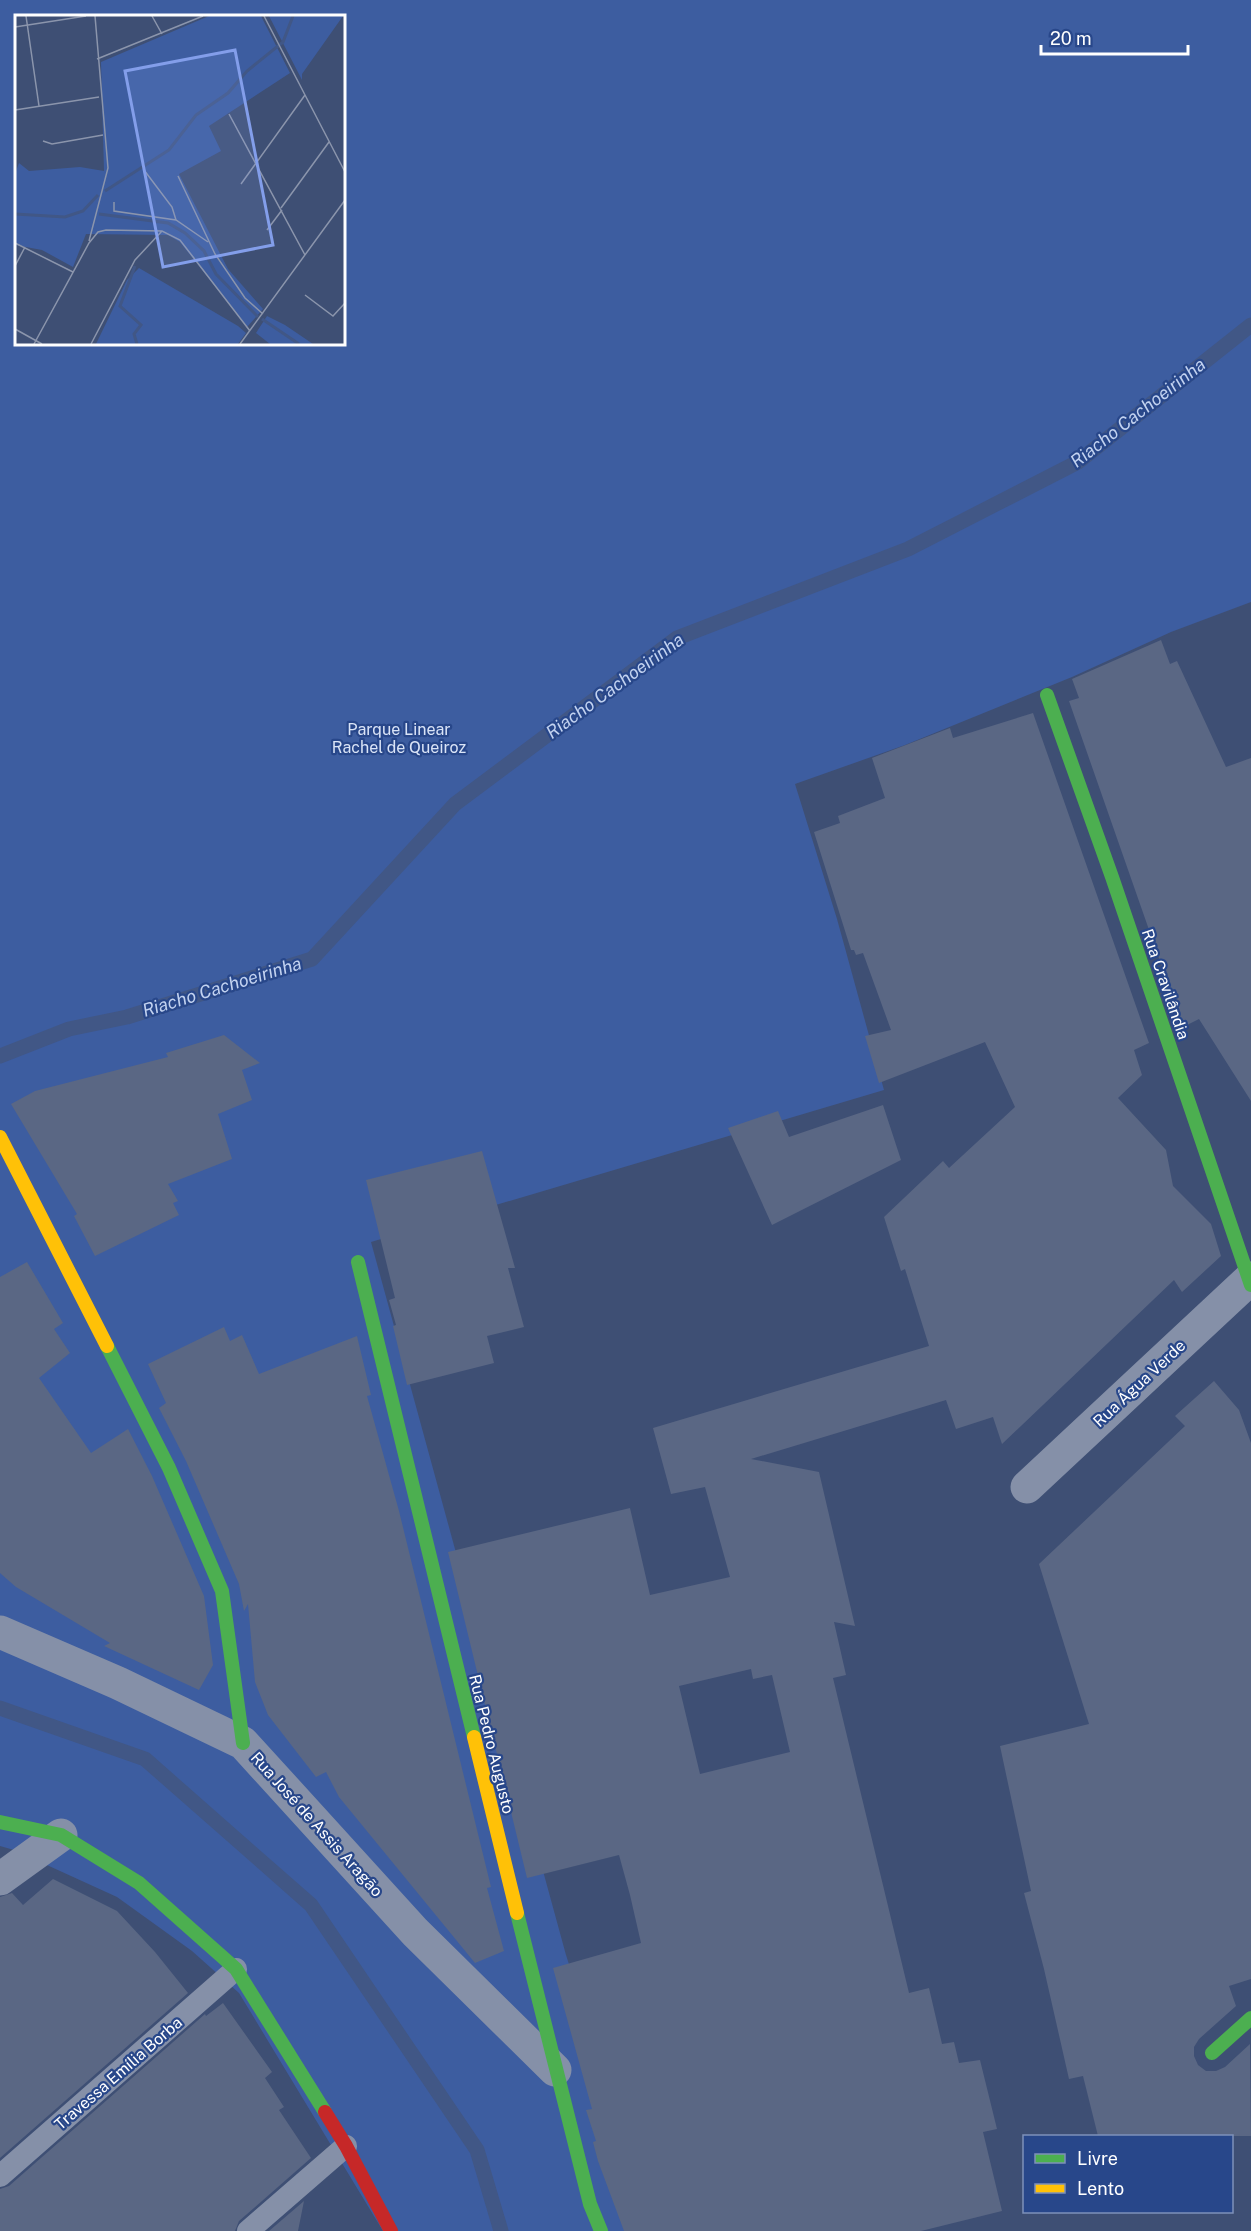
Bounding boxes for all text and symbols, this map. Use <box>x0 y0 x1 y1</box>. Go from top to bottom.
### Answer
inset map <box>15 15 345 345</box>
scale bar <box>1041 18 1188 56</box>
text: 20 m <box>1050 28 1092 49</box>
water label: Riacho Cachoeirinha <box>1066 353 1209 472</box>
water label: Riacho Cachoeirinha <box>542 629 688 743</box>
park label: Parque Linear Rachel de Queiroz <box>332 720 466 757</box>
street label: Rua Cravilândia <box>1138 926 1193 1042</box>
water label: Riacho Cachoeirinha <box>140 952 304 1021</box>
street label: Rua Água Verde <box>1089 1335 1189 1431</box>
street label: Rua Pedro Augusto <box>465 1672 518 1816</box>
street label: Rua José de Assis Aragão <box>247 1748 387 1901</box>
street label: Travessa Emília Borba <box>51 2013 186 2134</box>
legend <box>1023 2135 1233 2213</box>
text: Livre <box>1077 2148 1118 2169</box>
text: Lento <box>1077 2178 1124 2199</box>

